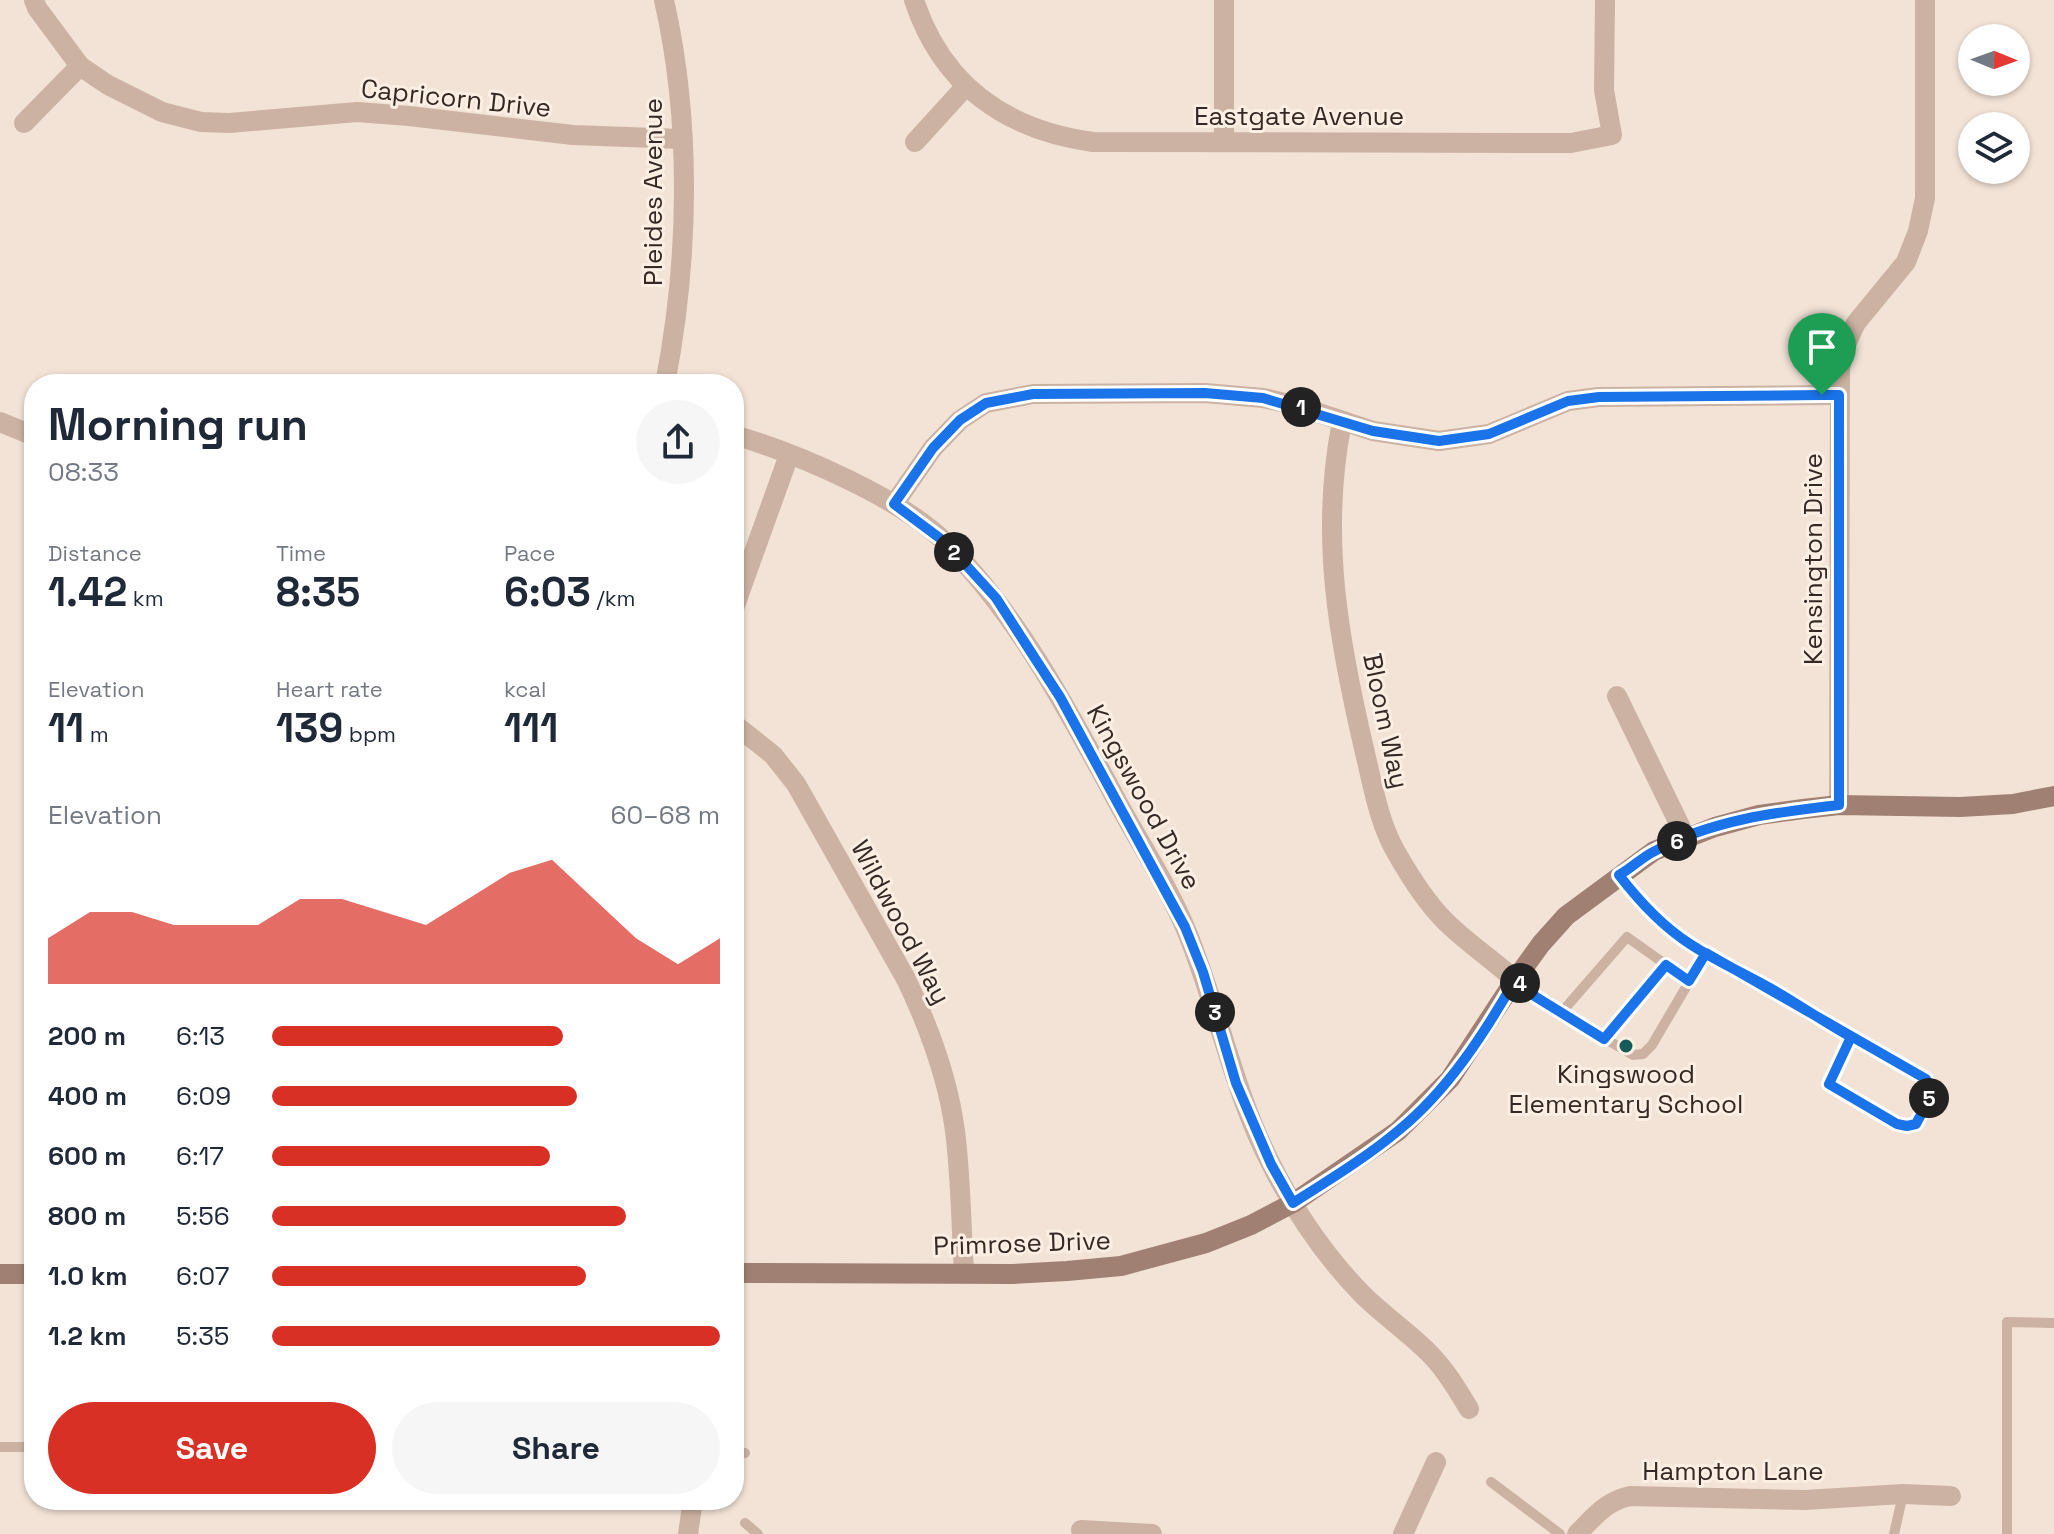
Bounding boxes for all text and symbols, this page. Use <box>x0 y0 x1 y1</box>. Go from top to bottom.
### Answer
north arrow <box>1958 24 2030 96</box>
map controls <box>1958 24 2030 184</box>
street label: Capricorn Drive <box>359 71 553 125</box>
street label: Pleides Avenue <box>636 98 670 286</box>
street label: Eastgate Avenue <box>1194 99 1404 133</box>
button: layers <box>1958 112 2030 184</box>
pin <box>1788 313 1856 395</box>
icon: arrive <box>1800 325 1844 369</box>
pin: 1 <box>1281 387 1321 427</box>
text: 1 <box>1296 393 1306 421</box>
text: Morning run <box>48 397 308 453</box>
button: share <box>636 400 720 484</box>
street label: Kensington Drive <box>1796 453 1830 665</box>
text: 08:33 <box>48 455 119 489</box>
pin: 2 <box>934 532 974 572</box>
text: 2 <box>947 538 961 566</box>
text: Distance <box>48 539 142 567</box>
text: Time <box>276 539 326 567</box>
text: Pace <box>504 539 556 567</box>
text: 1.42 <box>48 567 127 618</box>
text: 8:35 <box>276 567 360 618</box>
text: 6:03 <box>504 567 591 618</box>
text: km <box>127 584 164 612</box>
text: /km <box>591 584 635 612</box>
street label: Bloom Way <box>1355 650 1417 792</box>
text: Elevation <box>48 675 144 703</box>
text: Heart rate <box>276 675 383 703</box>
text: kcal <box>504 675 546 703</box>
street label: Kingswood Drive <box>1079 698 1209 896</box>
text: 11 <box>48 703 84 754</box>
text: 139 <box>276 703 343 754</box>
text: 111 <box>504 703 558 754</box>
text: m <box>84 720 109 748</box>
text: bpm <box>343 720 396 748</box>
text: Elevation <box>48 798 162 832</box>
text: 60–68 m <box>610 798 720 832</box>
pin: 6 <box>1657 821 1697 861</box>
text: 6 <box>1670 827 1684 855</box>
street label: Wildwood Way <box>843 834 959 1010</box>
pin: 4 <box>1500 963 1540 1003</box>
text: 4 <box>1513 969 1527 997</box>
pin: 3 <box>1195 992 1235 1032</box>
text: 3 <box>1208 998 1222 1026</box>
text: 200 m <box>48 1019 126 1053</box>
text: 6:13 <box>176 1019 225 1053</box>
marker: Kingswood Elementary School <box>1617 1037 1635 1055</box>
place label: Kingswood Elementary School <box>1509 1057 1743 1121</box>
pin: 5 <box>1909 1078 1949 1118</box>
text: 400 m <box>48 1079 127 1113</box>
text: 6:09 <box>176 1079 231 1113</box>
text: 5 <box>1922 1084 1936 1112</box>
text: 600 m <box>48 1139 127 1173</box>
text: 6:17 <box>176 1139 224 1173</box>
text: 800 m <box>48 1199 126 1233</box>
text: 5:56 <box>176 1199 230 1233</box>
street label: Primrose Drive <box>933 1223 1111 1263</box>
text: 1.0 km <box>48 1259 128 1293</box>
text: 6:07 <box>176 1259 229 1293</box>
text: 1.2 km <box>48 1319 126 1353</box>
text: 5:35 <box>176 1319 229 1353</box>
button: Save <box>48 1402 376 1494</box>
button: Share <box>392 1402 720 1494</box>
street label: Hampton Lane <box>1642 1454 1824 1488</box>

